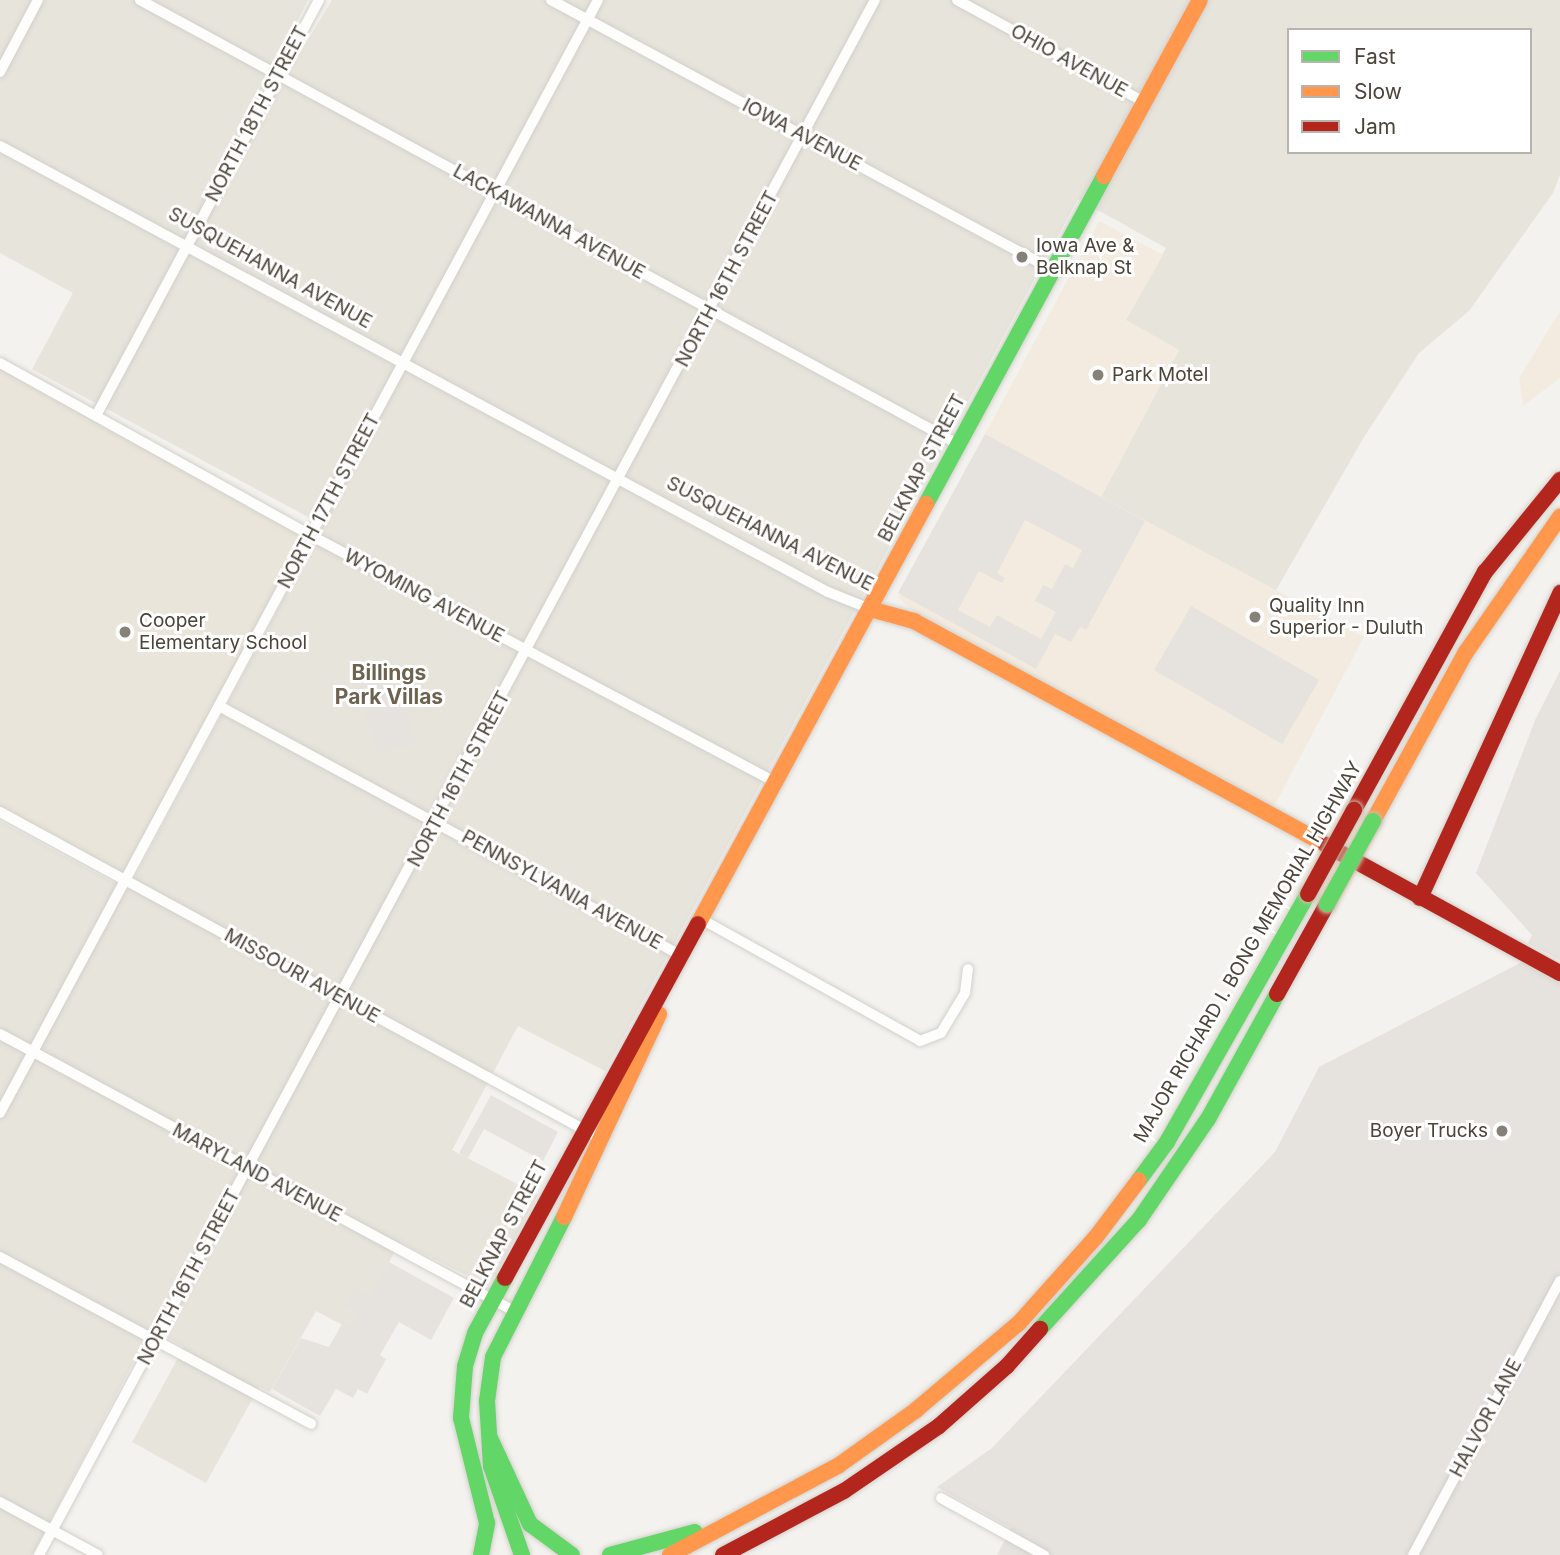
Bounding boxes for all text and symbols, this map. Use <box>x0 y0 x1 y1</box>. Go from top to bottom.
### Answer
street label: OHIO AVENUE <box>1007 20 1131 102</box>
street label: NORTH 18TH STREET <box>201 22 313 206</box>
legend <box>1287 28 1532 154</box>
text: Fast <box>1354 44 1396 69</box>
text: Slow <box>1354 79 1402 104</box>
street label: IOWA AVENUE <box>738 94 866 176</box>
text: Jam <box>1354 114 1396 139</box>
street label: LACKAWANNA AVENUE <box>449 160 649 284</box>
street label: NORTH 16TH STREET <box>671 187 783 371</box>
street label: SUSQUEHANNA AVENUE <box>164 202 376 334</box>
place label: Iowa Ave & Belknap St <box>1036 235 1134 279</box>
marker: Iowa Ave & Belknap St <box>1014 249 1030 265</box>
place label: Park Motel <box>1112 364 1208 386</box>
marker: Park Motel <box>1090 367 1106 383</box>
street label: BELKNAP STREET <box>873 390 971 546</box>
street label: NORTH 17TH STREET <box>273 410 385 592</box>
street label: SUSQUEHANNA AVENUE <box>663 472 877 596</box>
street label: WYOMING AVENUE <box>340 544 508 648</box>
place label: Quality Inn Superior - Duluth <box>1269 595 1423 639</box>
marker: Quality Inn Superior - Duluth <box>1247 609 1263 625</box>
place label: Cooper Elementary School <box>139 610 307 654</box>
marker: Cooper Elementary School <box>117 624 133 640</box>
district label: Billings Park Villas <box>335 660 443 710</box>
street label: NORTH 16TH STREET <box>403 687 515 871</box>
street label: MAJOR RICHARD I. BONG MEMORIAL HIGHWAY <box>1129 757 1367 1147</box>
street label: PENNSYLVANIA AVENUE <box>458 825 666 955</box>
street label: MISSOURI AVENUE <box>220 924 384 1028</box>
street label: MARYLAND AVENUE <box>168 1119 346 1227</box>
place label: Boyer Trucks <box>1370 1120 1488 1142</box>
marker: Boyer Trucks <box>1494 1123 1510 1139</box>
street label: BELKNAP STREET <box>455 1156 553 1312</box>
street label: NORTH 16TH STREET <box>133 1185 245 1369</box>
street label: HALVOR LANE <box>1445 1355 1527 1481</box>

